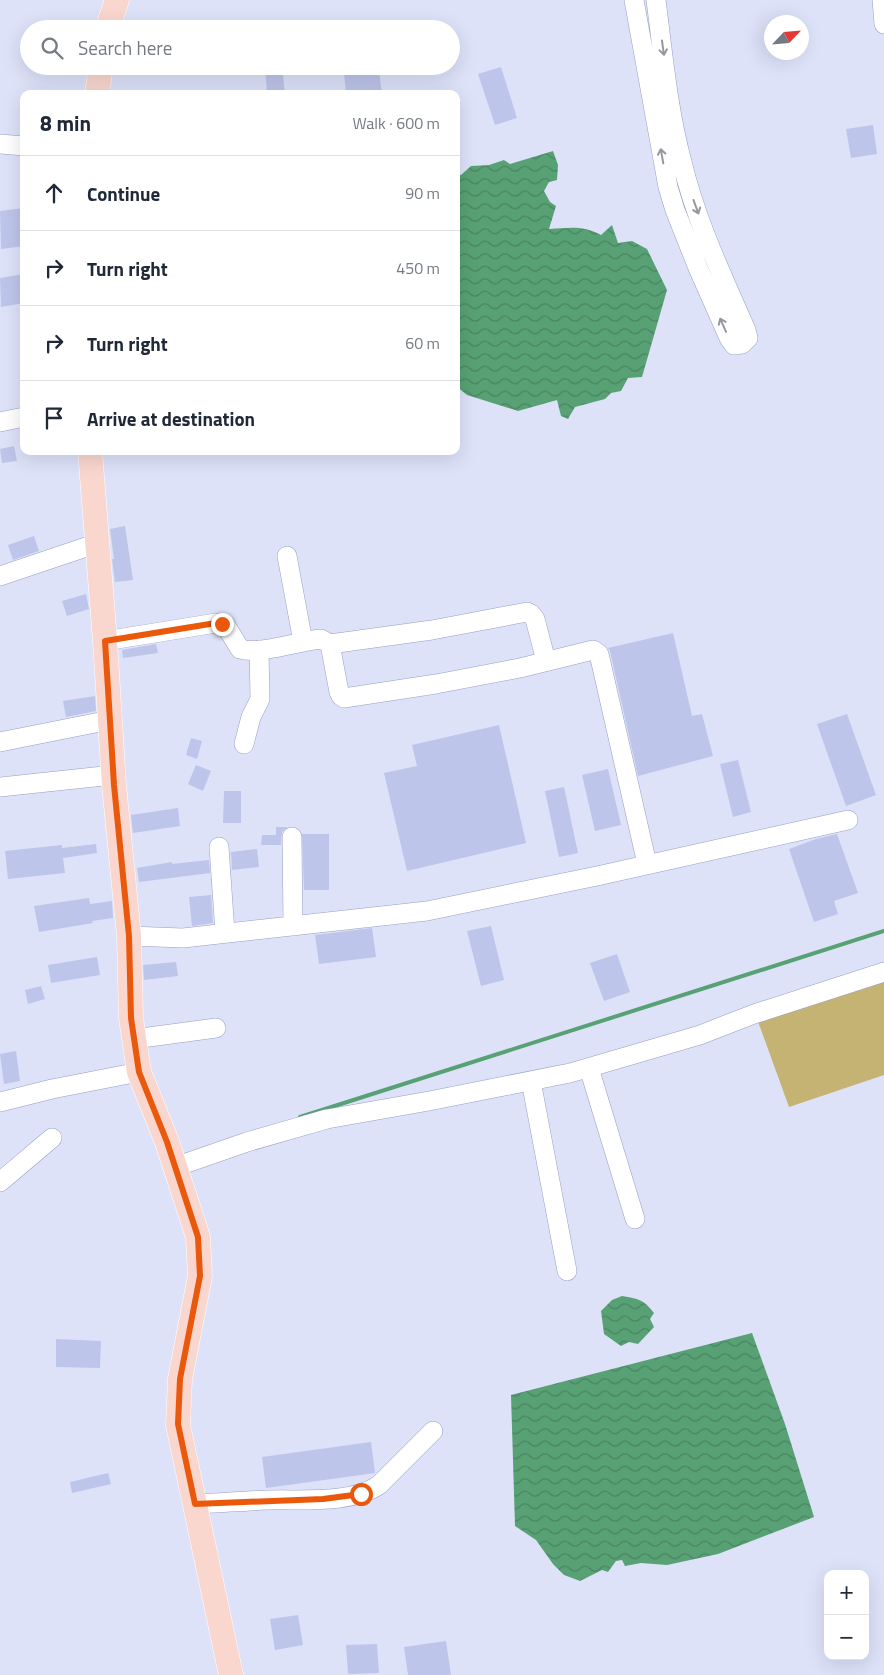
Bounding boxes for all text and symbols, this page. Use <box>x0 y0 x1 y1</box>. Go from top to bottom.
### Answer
north arrow <box>764 15 809 60</box>
search box <box>20 20 460 75</box>
text: Search here <box>78 33 172 62</box>
icon: search <box>38 34 66 62</box>
one-way arrow <box>658 40 668 56</box>
text: 8 min <box>40 107 91 139</box>
text: Walk · 600 m <box>352 111 440 135</box>
one-way arrow <box>656 149 666 165</box>
icon: ahead <box>40 179 68 207</box>
text: Continue <box>87 179 160 208</box>
text: 90 m <box>405 181 440 205</box>
one-way arrow <box>692 199 701 214</box>
icon: right <box>40 254 68 282</box>
text: Turn right <box>87 254 168 283</box>
text: 450 m <box>396 256 440 280</box>
one-way arrow <box>717 318 727 333</box>
icon: right <box>40 329 68 357</box>
text: Turn right <box>87 329 168 358</box>
text: 60 m <box>405 331 440 355</box>
icon: arrive <box>40 404 68 432</box>
text: Arrive at destination <box>87 404 255 433</box>
route end <box>211 613 234 636</box>
route start <box>350 1483 373 1506</box>
map controls <box>824 1570 869 1660</box>
button: + <box>824 1570 869 1615</box>
button: − <box>824 1615 869 1660</box>

